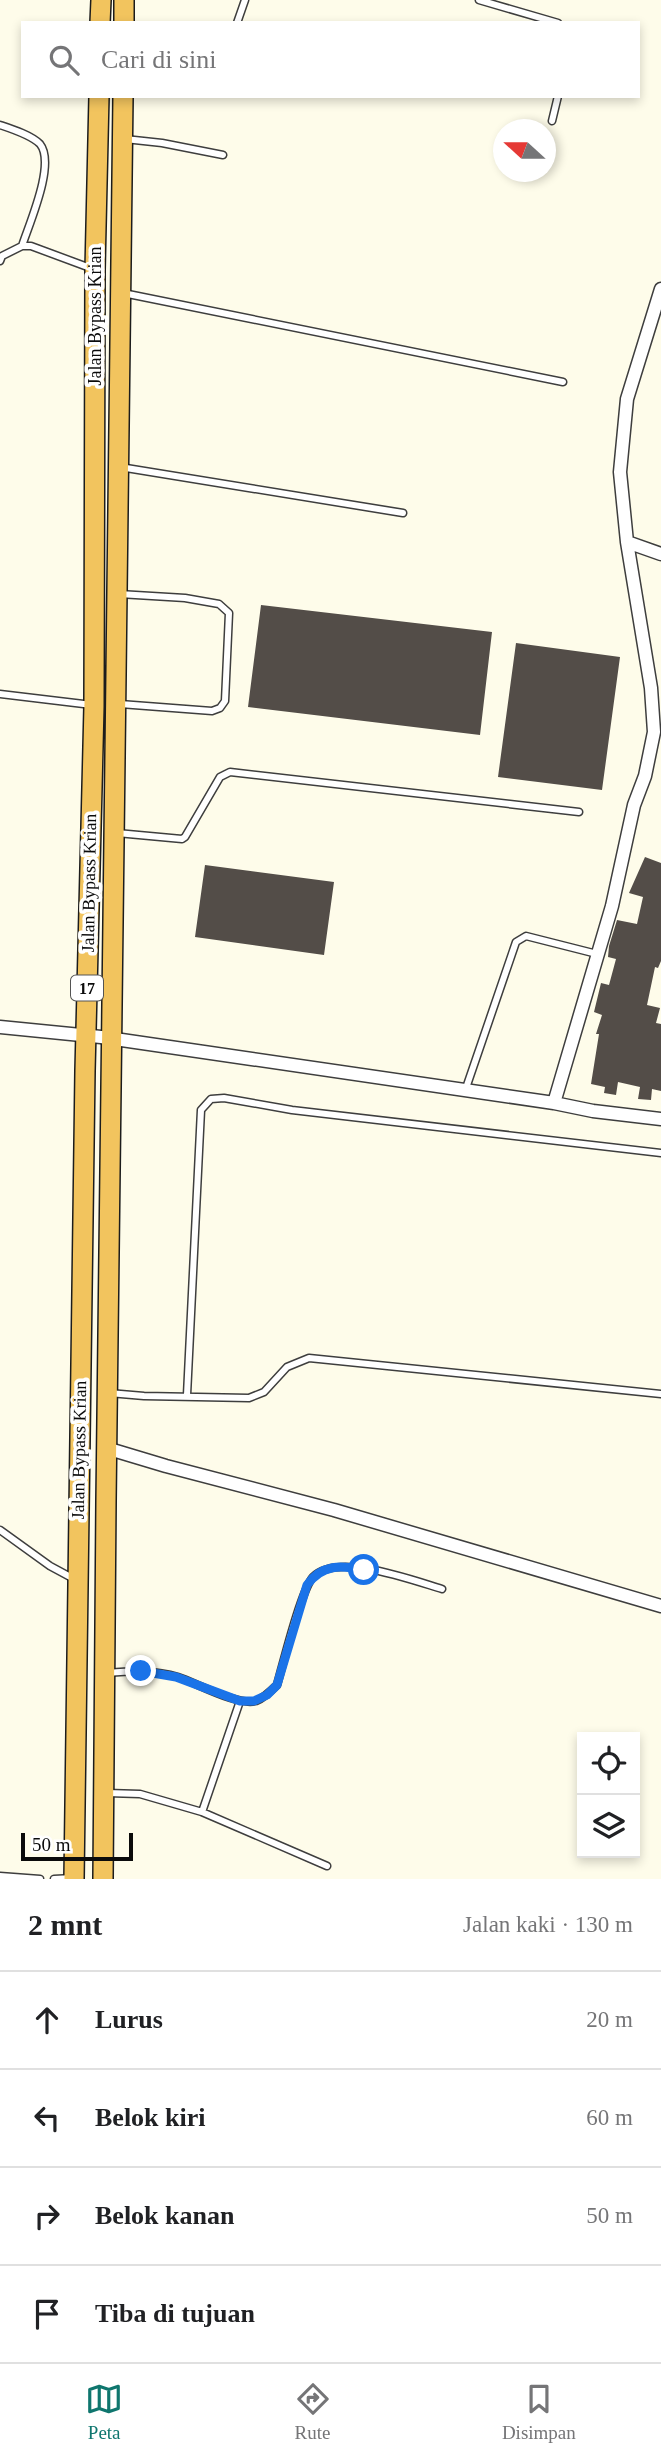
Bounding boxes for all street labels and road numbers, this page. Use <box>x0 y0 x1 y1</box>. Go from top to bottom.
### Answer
street label: Jalan Bypass Krian <box>85 247 105 385</box>
street label: Jalan Bypass Krian <box>78 813 100 953</box>
road number: 17 <box>71 976 103 1000</box>
street label: Jalan Bypass Krian <box>68 1380 90 1520</box>

